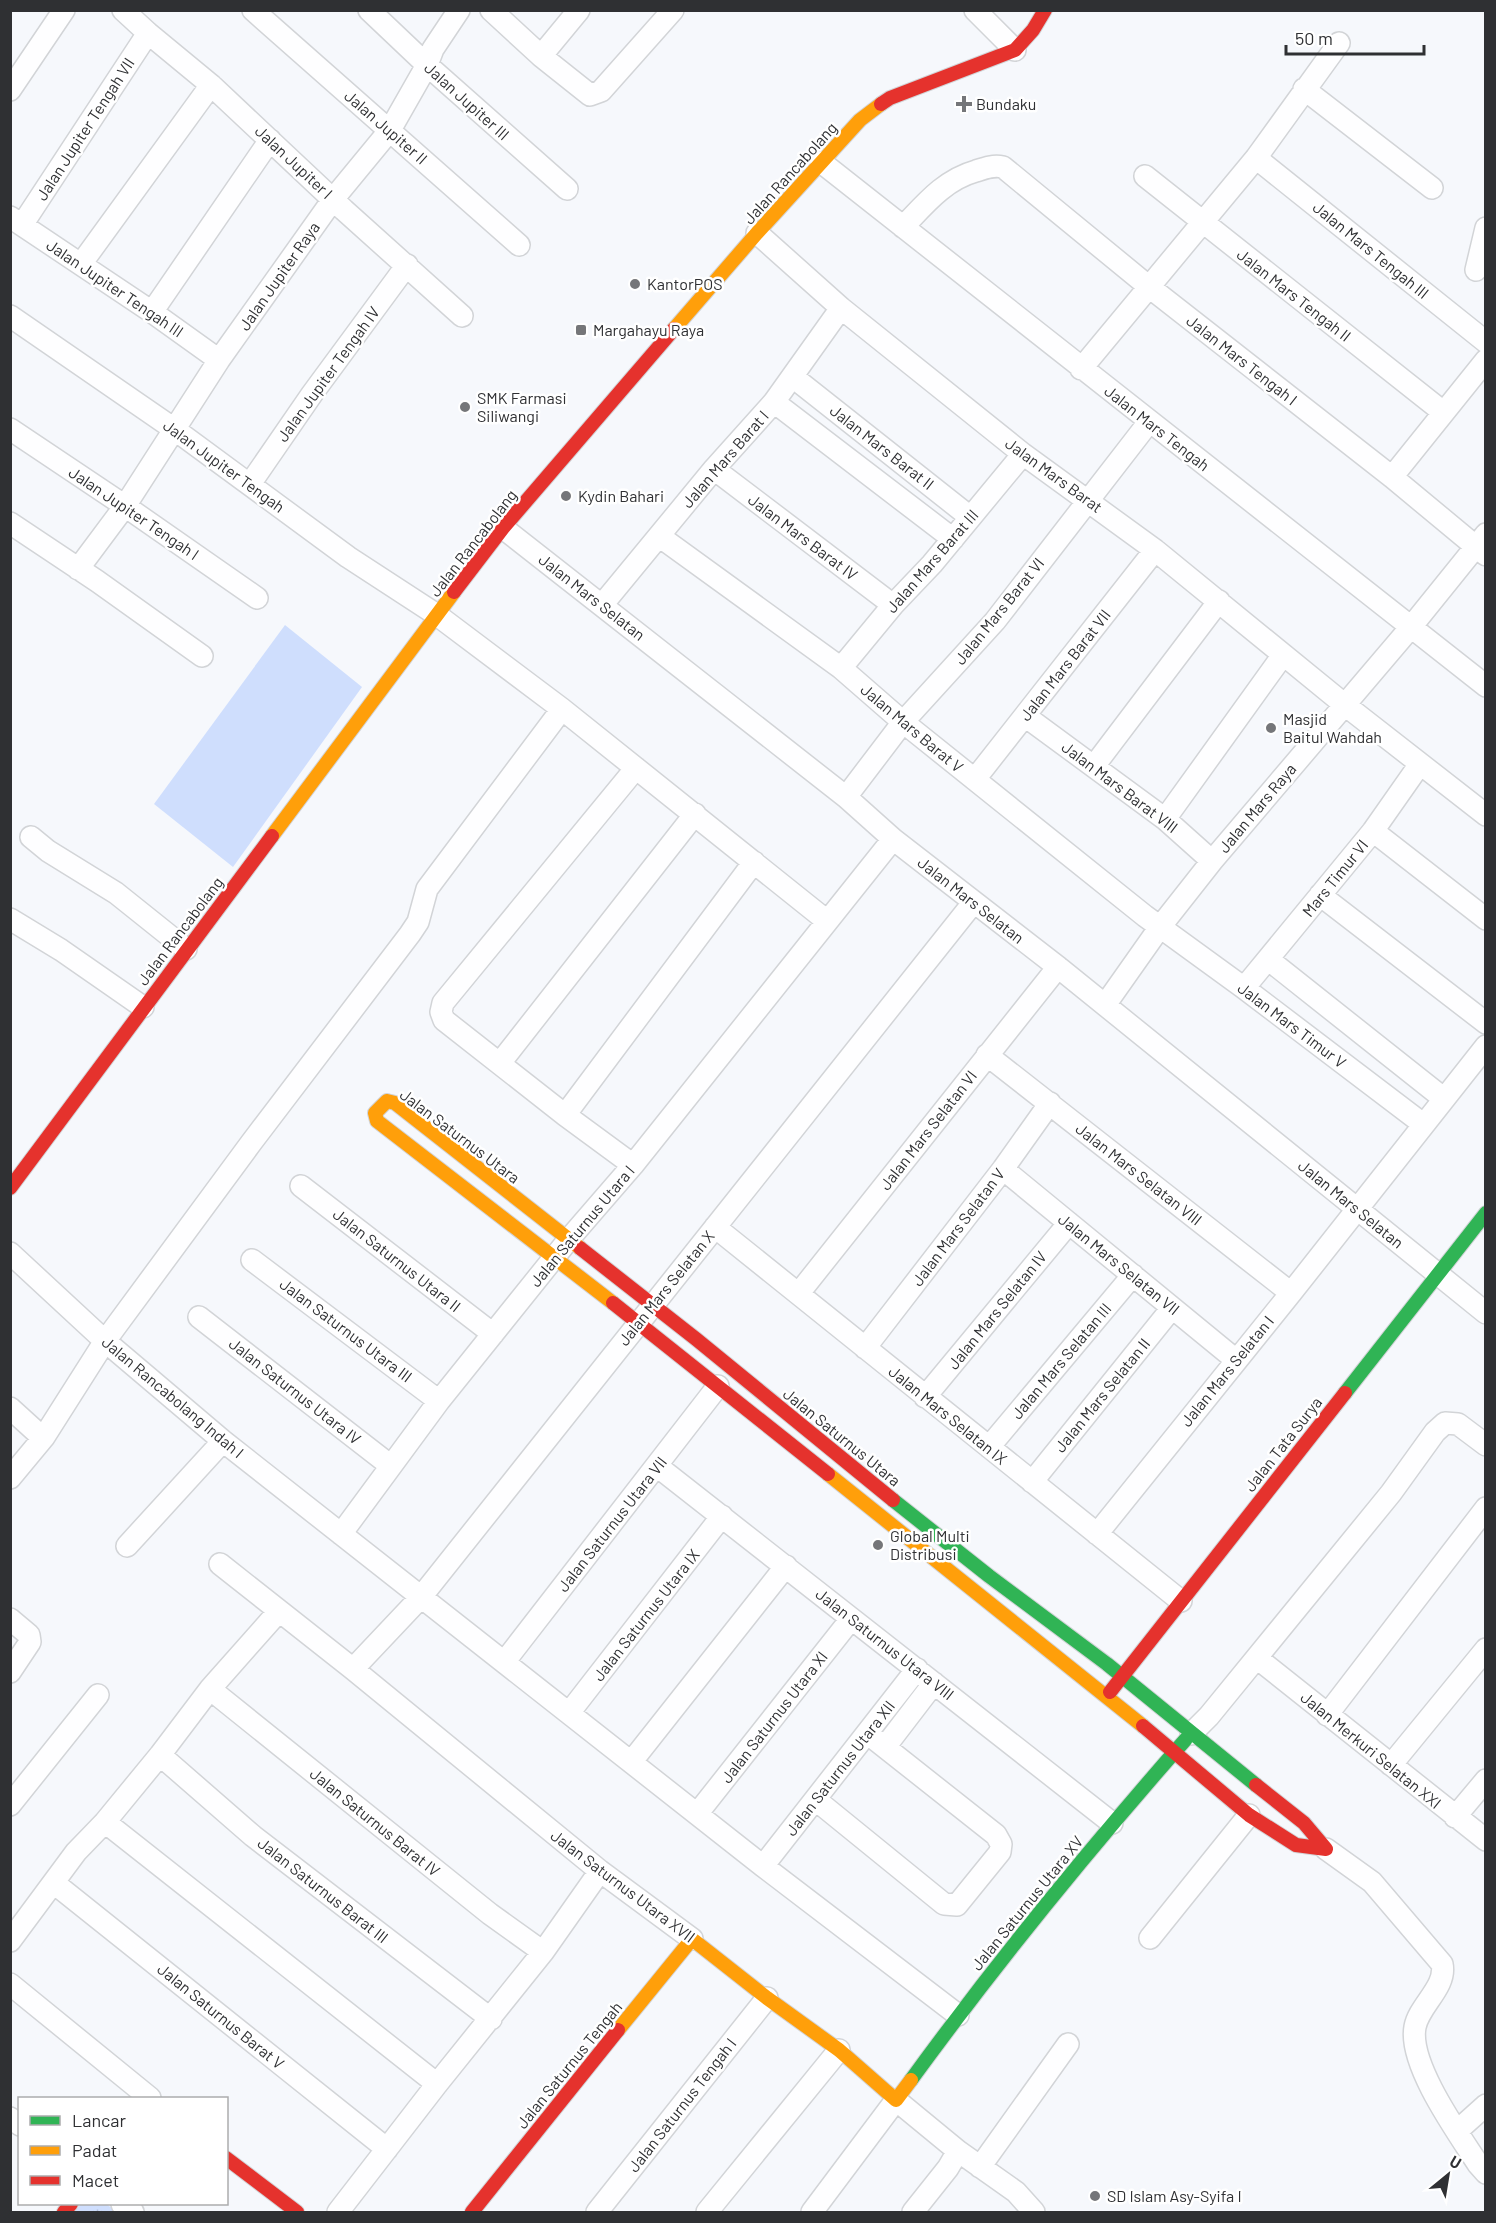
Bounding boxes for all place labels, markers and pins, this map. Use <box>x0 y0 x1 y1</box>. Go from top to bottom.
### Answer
place label: Bundaku <box>976 94 1036 113</box>
marker: Bundaku <box>957 97 971 111</box>
place label: KantorPOS <box>647 274 722 293</box>
marker: KantorPOS <box>628 277 642 291</box>
place label: Margahayu Raya <box>593 320 704 339</box>
marker: Margahayu Raya <box>574 323 588 337</box>
place label: SMK Farmasi Siliwangi <box>477 388 567 425</box>
marker: SMK Farmasi Siliwangi <box>458 400 472 414</box>
place label: Kydin Bahari <box>578 486 664 505</box>
marker: Kydin Bahari <box>559 489 573 503</box>
place label: Masjid Baitul Wahdah <box>1283 709 1382 746</box>
marker: Masjid Baitul Wahdah <box>1264 721 1278 735</box>
place label: Global Multi Distribusi <box>890 1526 970 1563</box>
marker: Global Multi Distribusi <box>871 1538 885 1552</box>
place label: SD Islam Asy-Syifa I <box>1107 2186 1242 2205</box>
marker: SD Islam Asy-Syifa I <box>1088 2189 1102 2203</box>

